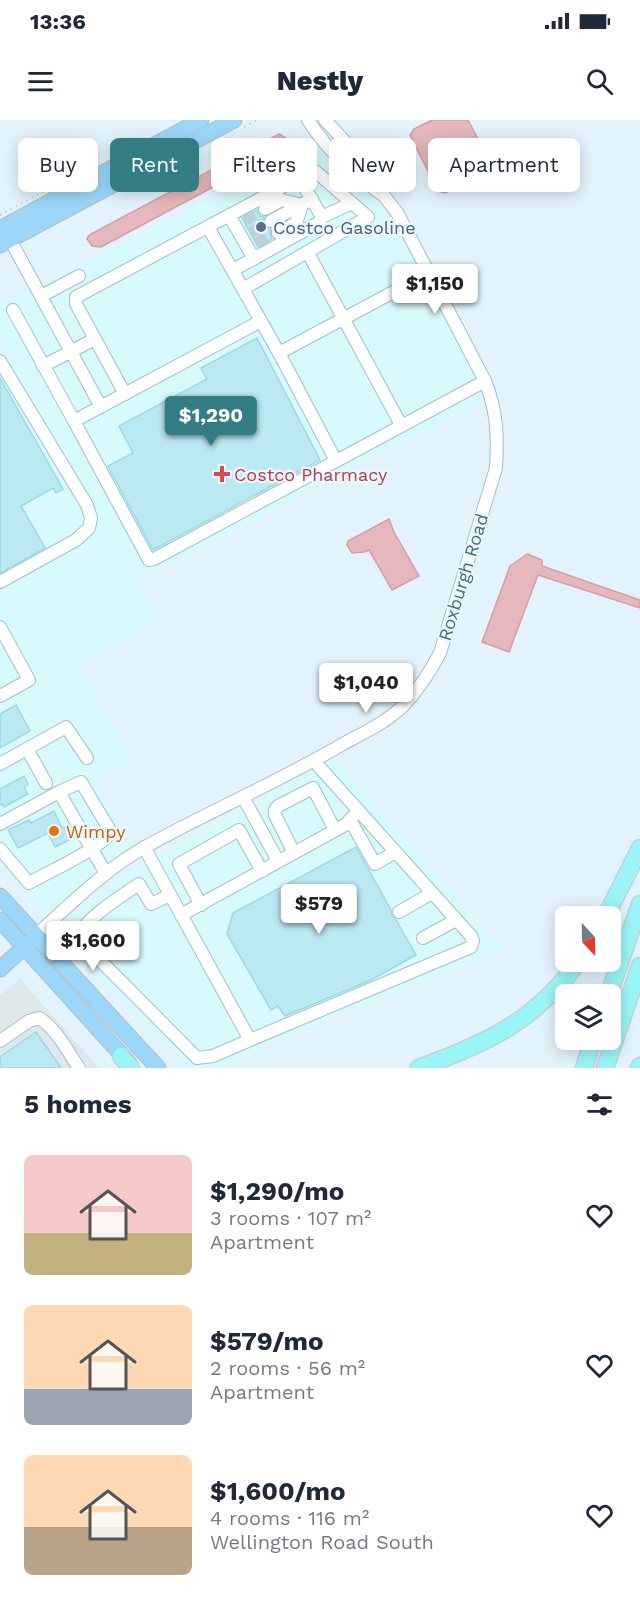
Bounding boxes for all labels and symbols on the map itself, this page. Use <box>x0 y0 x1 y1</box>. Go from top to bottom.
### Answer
place label: Costco Gasoline <box>273 217 416 238</box>
marker: Costco Gasoline <box>254 220 268 234</box>
pin: $1,150 <box>386 264 484 315</box>
pin: $1,290 <box>162 396 260 447</box>
place label: Costco Pharmacy <box>234 464 388 485</box>
marker: Costco Pharmacy <box>215 467 229 481</box>
street label: Roxburgh Road <box>434 511 492 643</box>
pin: $1,040 <box>317 663 415 714</box>
place label: Wimpy <box>66 821 126 842</box>
marker: Wimpy <box>47 824 61 838</box>
pin: $579 <box>283 884 355 935</box>
north arrow <box>555 906 621 972</box>
pin: $1,600 <box>44 921 142 972</box>

